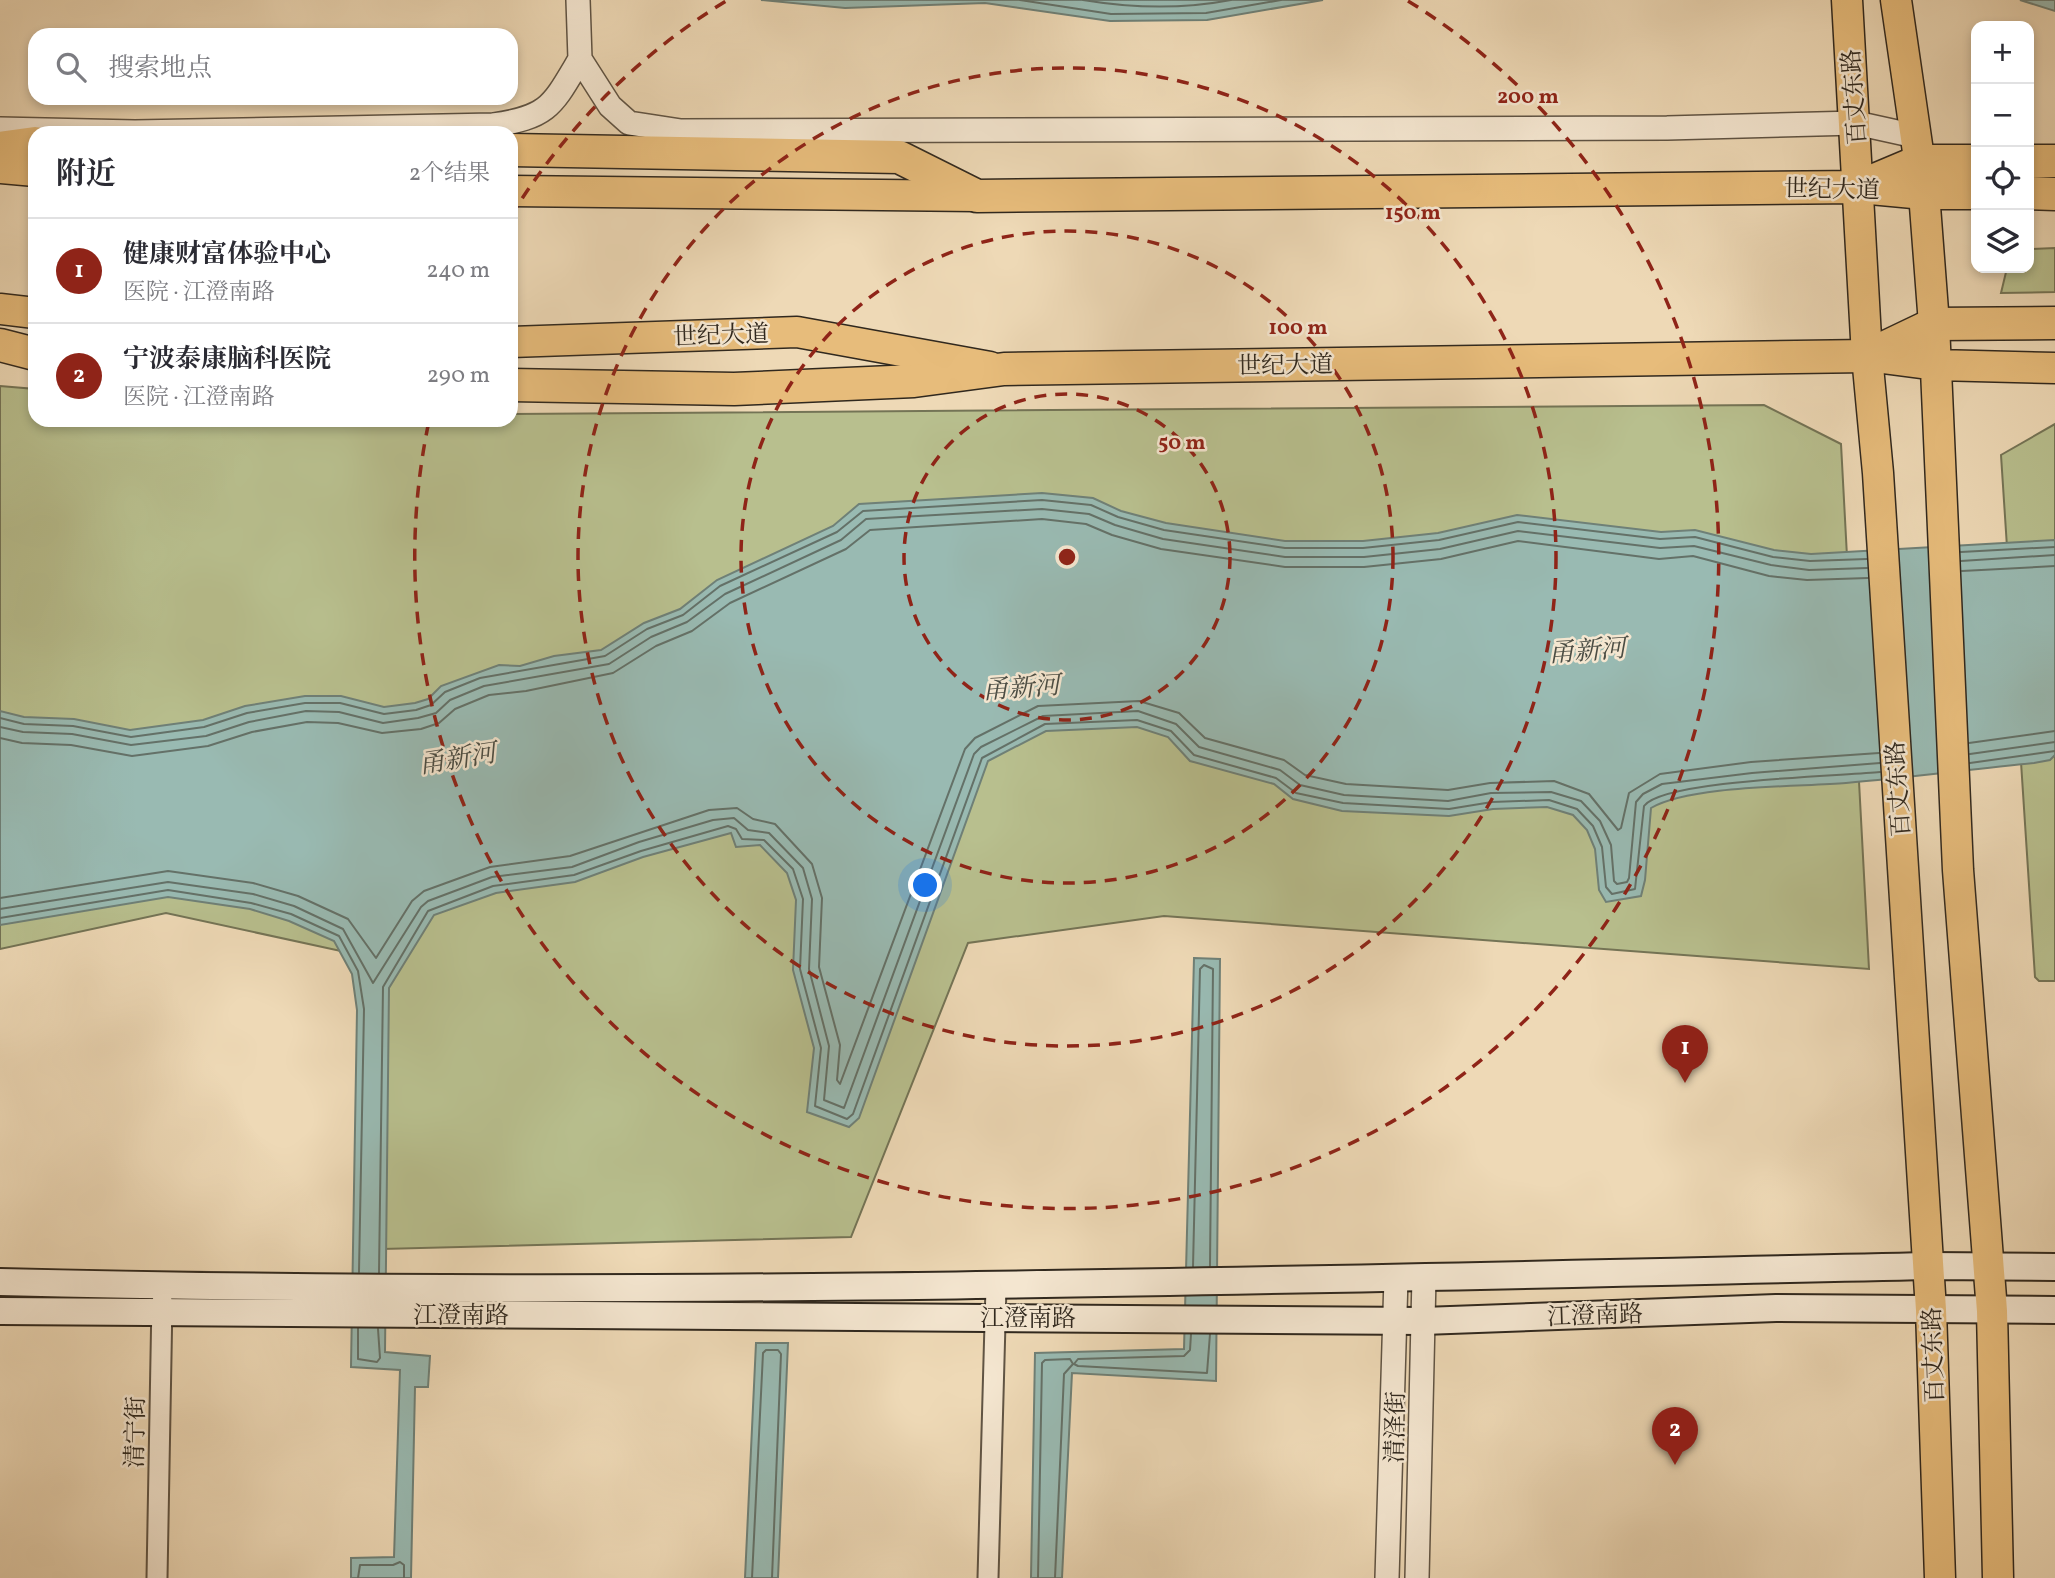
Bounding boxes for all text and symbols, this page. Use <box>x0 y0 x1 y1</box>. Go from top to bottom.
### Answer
map controls <box>1971 21 2034 273</box>
button: + <box>1971 21 2034 84</box>
search box <box>28 28 518 105</box>
icon: search <box>52 48 90 86</box>
street label: 百丈东路 <box>1836 48 1876 146</box>
text: 搜索地点 <box>108 51 212 87</box>
text: 200 m <box>1497 83 1559 112</box>
button: − <box>1971 84 2034 147</box>
button: locate <box>1971 147 2034 210</box>
text: 附近 <box>56 154 116 196</box>
text: 2个结果 <box>409 158 490 190</box>
street label: 世纪大道 <box>1784 173 1880 209</box>
text: 150 m <box>1385 199 1441 228</box>
button: layers <box>1971 210 2034 273</box>
text: 健康财富体验中心 <box>123 237 331 273</box>
text: 1 <box>74 255 84 287</box>
text: 240 m <box>426 255 490 287</box>
text: 医院 · 江澄南路 <box>123 277 275 309</box>
text: 100 m <box>1268 314 1328 343</box>
street label: 世纪大道 <box>673 318 770 356</box>
text: 宁波泰康脑科医院 <box>123 342 331 378</box>
street label: 世纪大道 <box>1237 349 1333 385</box>
text: 2 <box>73 360 85 392</box>
text: 290 m <box>427 360 490 392</box>
text: 医院 · 江澄南路 <box>123 382 275 414</box>
text: 50 m <box>1158 429 1206 458</box>
centre of rings <box>1055 545 1079 569</box>
water label: 甬新河 <box>1547 631 1631 673</box>
water label: 甬新河 <box>981 668 1065 710</box>
water label: 甬新河 <box>416 735 503 784</box>
street label: 百丈东路 <box>1880 740 1920 838</box>
your location <box>908 868 942 902</box>
pin: 1 <box>1662 1025 1708 1083</box>
street label: 江澄南路 <box>1547 1298 1644 1336</box>
street label: 江澄南路 <box>413 1300 509 1334</box>
street label: 江澄南路 <box>980 1303 1076 1337</box>
street label: 百丈东路 <box>1916 1306 1954 1403</box>
street label: 清泽街 <box>1379 1391 1415 1463</box>
street label: 清宁街 <box>119 1396 155 1468</box>
pin: 2 <box>1652 1407 1698 1465</box>

